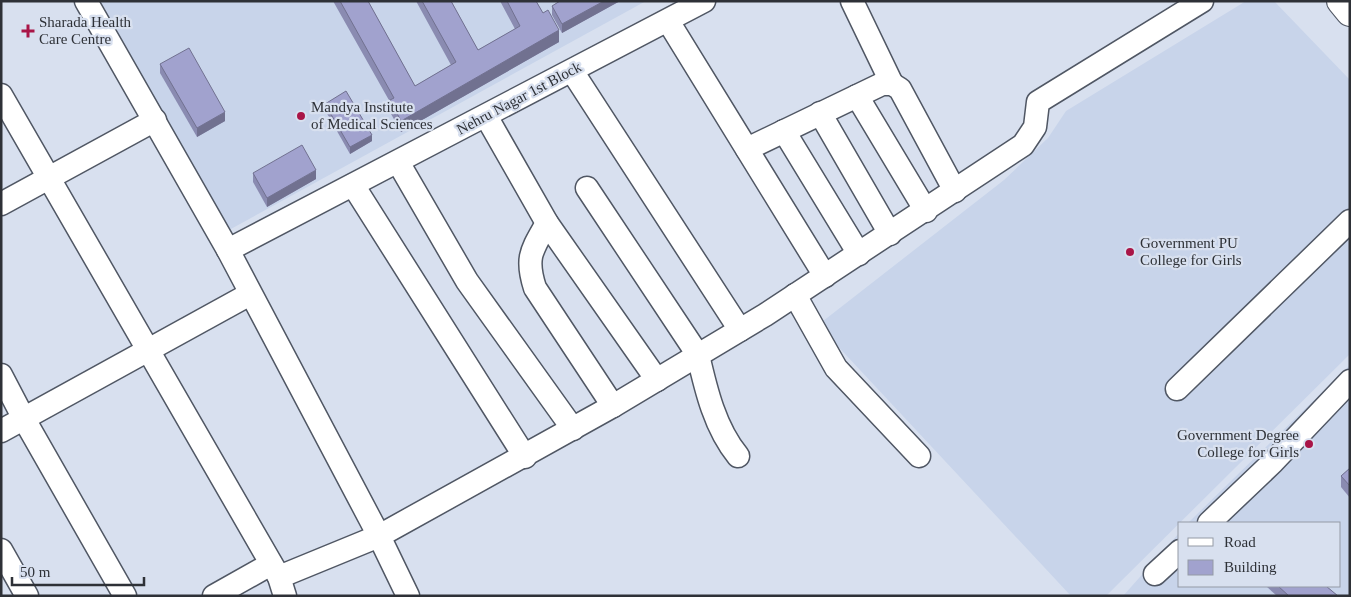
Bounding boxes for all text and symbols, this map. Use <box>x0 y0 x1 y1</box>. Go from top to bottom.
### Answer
place label: Sharada Health Care Centre <box>39 14 132 47</box>
marker: Sharada Health Care Centre <box>21 24 35 38</box>
street label: Nehru Nagar 1st Block <box>454 58 584 138</box>
place label: Mandya Institute of Medical Sciences <box>311 99 433 132</box>
marker: Mandya Institute of Medical Sciences <box>295 110 307 122</box>
place label: Government PU College for Girls <box>1140 235 1242 268</box>
marker: Government PU College for Girls <box>1124 246 1136 258</box>
place label: Government Degree College for Girls <box>1177 427 1299 460</box>
marker: Government Degree College for Girls <box>1303 438 1315 450</box>
legend <box>1178 522 1341 587</box>
text: Road <box>1224 534 1256 550</box>
scale bar <box>12 554 145 586</box>
text: Building <box>1224 559 1277 575</box>
text: 50 m <box>20 564 51 580</box>

